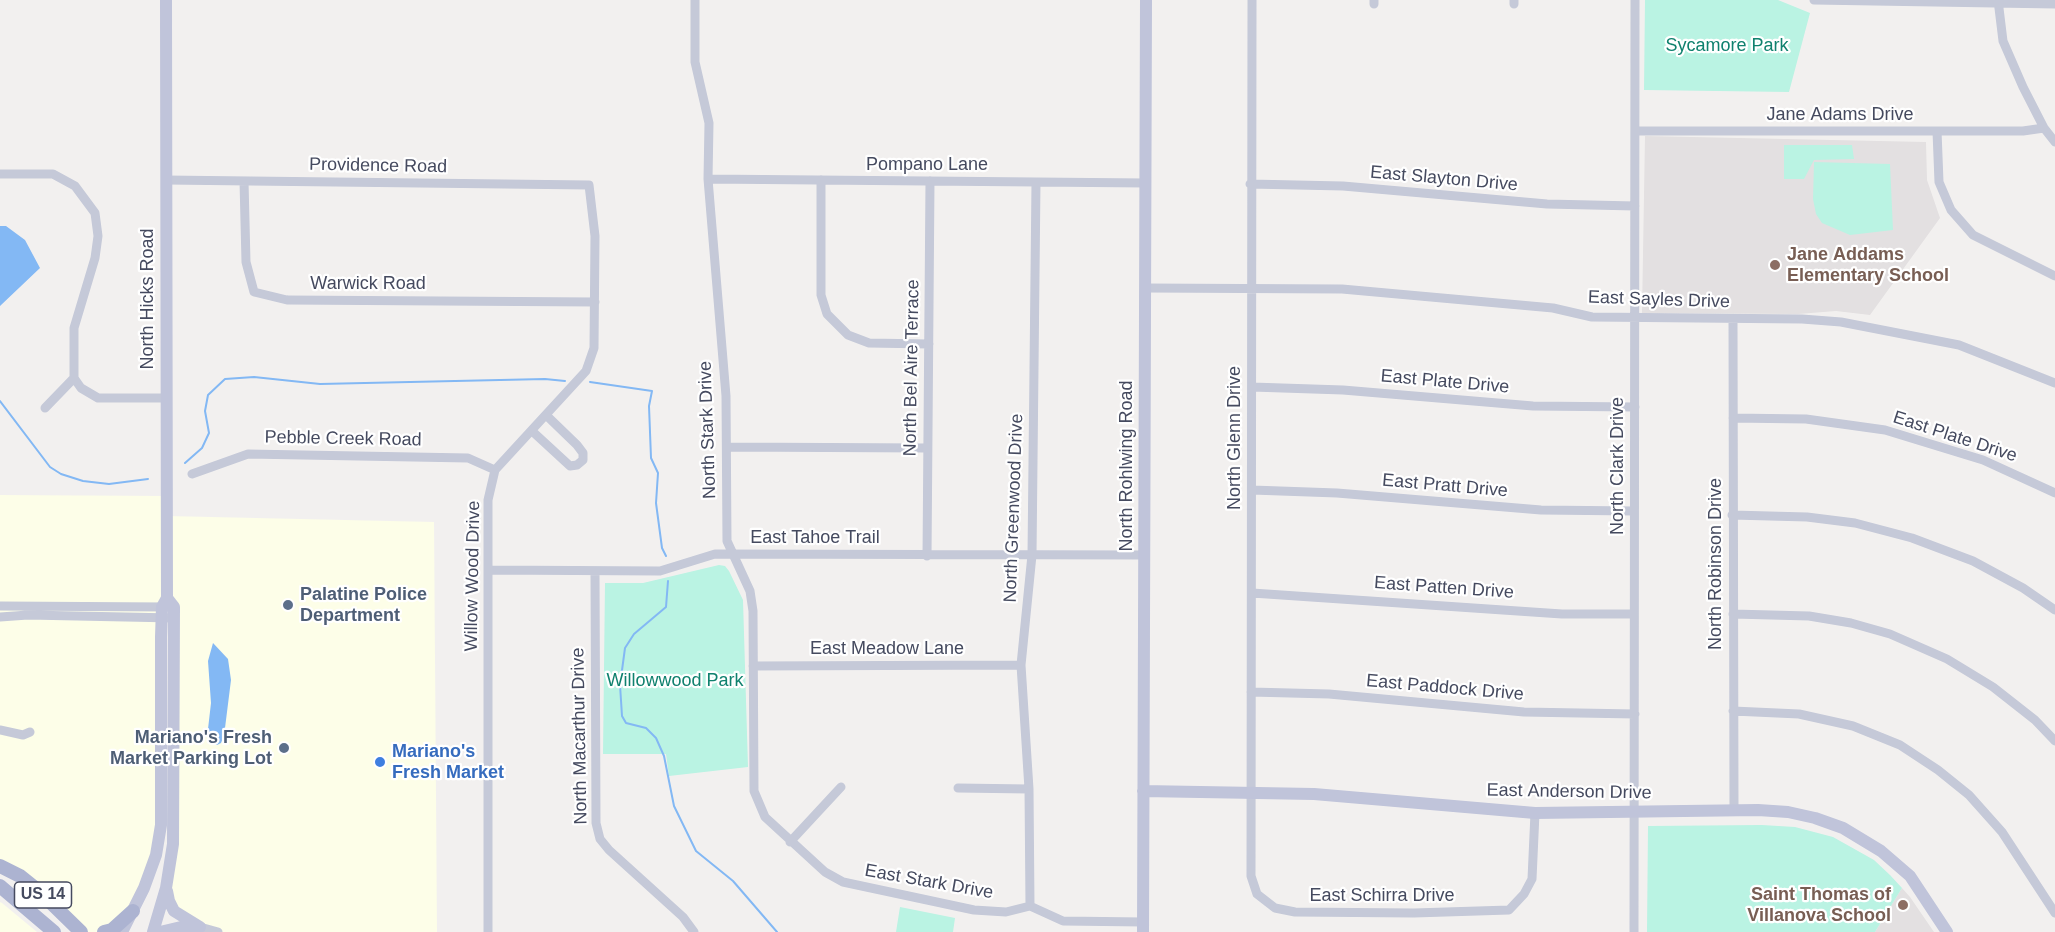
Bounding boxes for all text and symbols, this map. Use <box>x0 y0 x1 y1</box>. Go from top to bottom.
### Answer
park label: Sycamore Park <box>1665 35 1789 57</box>
street label: Jane Adams Drive <box>1766 104 1914 126</box>
street label: Providence Road <box>309 154 447 178</box>
street label: Pompano Lane <box>866 154 988 176</box>
street label: East Slayton Drive <box>1369 162 1519 196</box>
street label: North Hicks Road <box>137 228 159 370</box>
place label: Jane Addams Elementary School <box>1787 244 1949 286</box>
marker: Jane Addams Elementary School <box>1768 258 1782 272</box>
street label: Warwick Road <box>310 273 426 295</box>
street label: North Bel Aire Terrace <box>900 279 924 457</box>
street label: East Sayles Drive <box>1588 287 1730 313</box>
street label: North Stark Drive <box>695 361 721 499</box>
street label: North Glenn Drive <box>1224 366 1246 510</box>
street label: East Plate Drive <box>1380 366 1510 398</box>
street label: North Rohlwing Road <box>1116 380 1138 552</box>
street label: North Clark Drive <box>1607 397 1629 535</box>
street label: East Plate Drive <box>1890 407 2020 467</box>
street label: North Greenwood Drive <box>1000 413 1028 603</box>
street label: Pebble Creek Road <box>264 427 422 451</box>
street label: East Pratt Drive <box>1381 470 1509 502</box>
street label: North Robinson Drive <box>1705 478 1727 650</box>
street label: Willow Wood Drive <box>461 500 485 652</box>
street label: East Tahoe Trail <box>750 527 880 549</box>
street label: East Patten Drive <box>1373 572 1515 604</box>
place label: Palatine Police Department <box>300 584 427 626</box>
marker: Palatine Police Department <box>281 598 295 612</box>
street label: East Meadow Lane <box>810 638 964 660</box>
street label: North Macarthur Drive <box>568 647 592 825</box>
park label: Willowwood Park <box>606 670 744 692</box>
street label: East Paddock Drive <box>1365 670 1525 706</box>
place label: Mariano's Fresh Market Parking Lot <box>110 727 272 770</box>
marker: Mariano's Fresh Market Parking Lot <box>277 741 291 755</box>
place label: Mariano's Fresh Market <box>392 741 504 783</box>
marker: Mariano's Fresh Market <box>373 755 387 769</box>
street label: East Anderson Drive <box>1486 780 1652 804</box>
street label: East Stark Drive <box>863 860 995 904</box>
road number: US 14 <box>15 882 72 908</box>
place label: Saint Thomas of Villanova School <box>1747 884 1891 926</box>
street label: East Schirra Drive <box>1309 885 1455 907</box>
marker: Saint Thomas of Villanova School <box>1896 898 1910 912</box>

